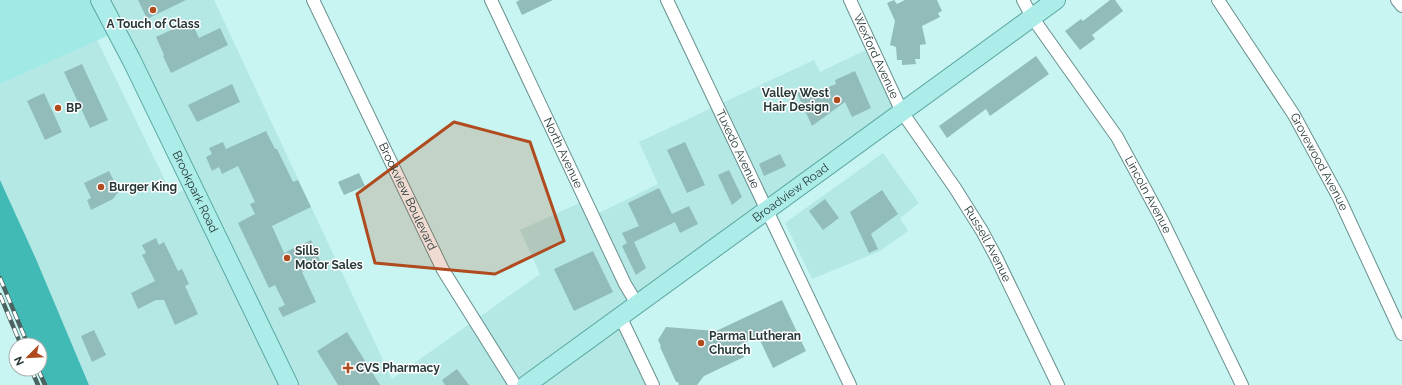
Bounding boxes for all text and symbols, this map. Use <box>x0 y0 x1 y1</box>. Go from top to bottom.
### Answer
marker: A Touch of Class <box>148 5 158 15</box>
street label: Wexford Avenue <box>850 12 902 101</box>
place label: A Touch of Class <box>106 17 200 31</box>
place label: Valley West Hair Design <box>762 86 829 114</box>
marker: Valley West Hair Design <box>832 95 842 105</box>
place label: BP <box>66 101 82 115</box>
marker: BP <box>53 103 63 113</box>
street label: Tuxedo Avenue <box>713 107 763 191</box>
street label: Grovewood Avenue <box>1287 111 1351 213</box>
street label: North Avenue <box>540 115 586 190</box>
street label: Brookview Boulevard <box>376 140 439 253</box>
street label: Brookpark Road <box>170 148 221 235</box>
street label: Lincoln Avenue <box>1122 154 1174 236</box>
street label: Broadview Road <box>750 161 831 225</box>
place label: Burger King <box>109 180 177 194</box>
marker: Burger King <box>96 182 106 192</box>
street label: Russell Avenue <box>961 203 1014 284</box>
place label: Sills Motor Sales <box>295 244 363 272</box>
marker: Sills Motor Sales <box>282 253 292 263</box>
place label: Parma Lutheran Church <box>709 329 801 357</box>
north arrow <box>8 337 48 377</box>
marker: Parma Lutheran Church <box>696 338 706 348</box>
text: N <box>12 354 27 367</box>
place label: CVS Pharmacy <box>356 361 440 375</box>
marker: CVS Pharmacy <box>343 363 353 373</box>

